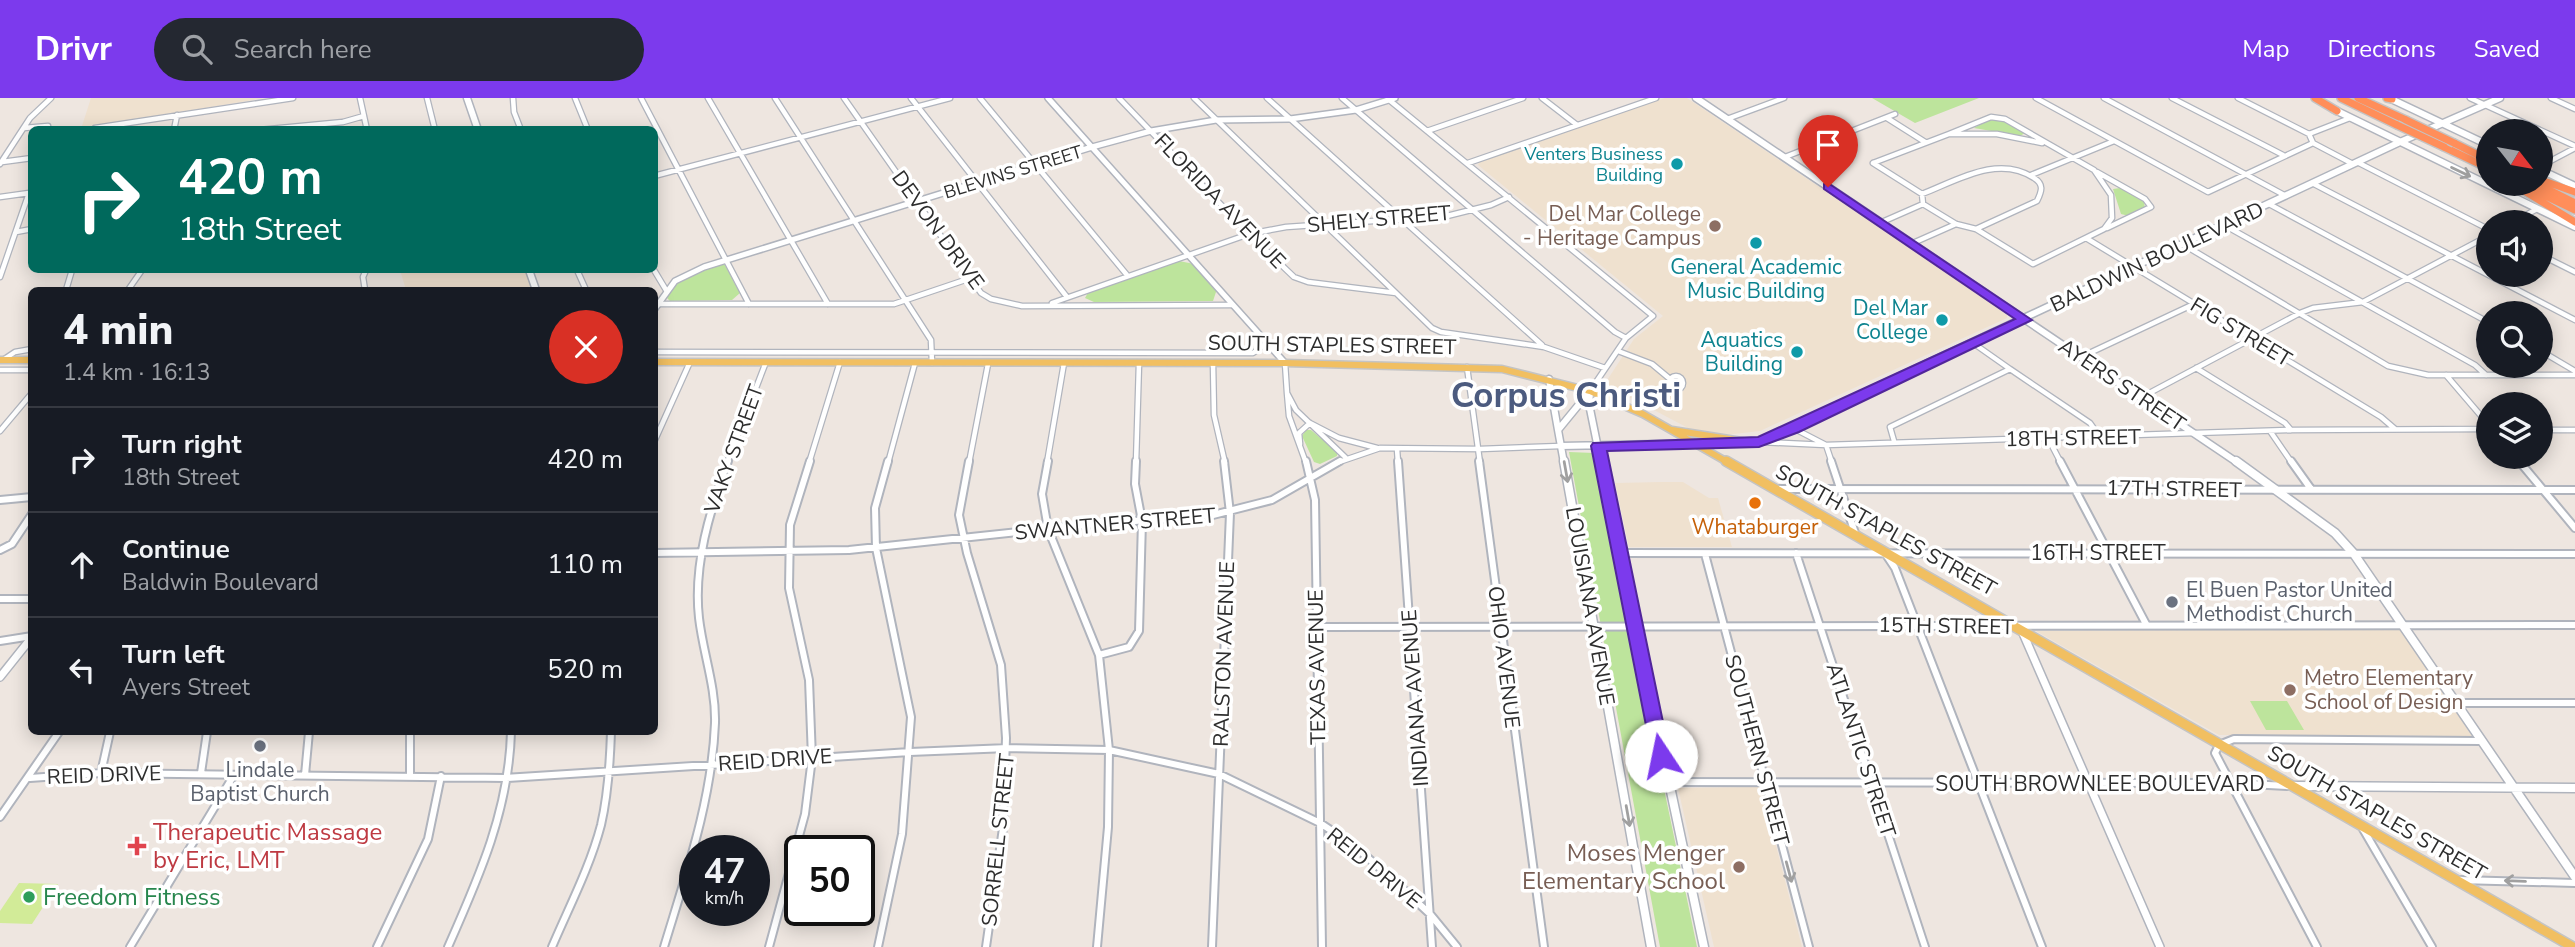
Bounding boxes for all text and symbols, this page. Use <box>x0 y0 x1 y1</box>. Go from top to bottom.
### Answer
search box <box>154 18 644 81</box>
text: Drivr <box>35 27 112 72</box>
icon: search <box>178 30 216 68</box>
text: Search here <box>234 32 372 67</box>
text: Map <box>2242 33 2289 65</box>
text: Directions <box>2327 33 2436 65</box>
text: Saved <box>2474 33 2540 65</box>
pin <box>1798 115 1858 187</box>
north arrow <box>2476 119 2553 196</box>
map controls <box>2476 119 2553 469</box>
icon: arrive <box>1809 126 1847 164</box>
street label: FLORIDA AVENUE <box>1148 127 1292 275</box>
street label: BLEVINS STREET <box>941 139 1085 204</box>
place label: Venters Business Building <box>1523 142 1663 187</box>
text: 420 m <box>178 144 322 211</box>
icon: right <box>63 154 154 245</box>
marker: Venters Business Building <box>1669 156 1685 172</box>
street label: DEVON DRIVE <box>885 165 991 295</box>
one-way arrow <box>2450 165 2471 179</box>
street label: BALDWIN BOULEVARD <box>2046 195 2268 319</box>
street label: SHELY STREET <box>1306 199 1452 239</box>
place label: Del Mar College - Heritage Campus <box>1523 200 1701 252</box>
text: 18th Street <box>178 208 341 251</box>
button: sound <box>2476 210 2553 287</box>
marker: Del Mar College - Heritage Campus <box>1707 218 1723 234</box>
marker: General Academic Music Building <box>1748 235 1764 251</box>
place label: General Academic Music Building <box>1670 253 1842 305</box>
street label: FIG STREET <box>2185 291 2297 373</box>
place label: Del Mar College <box>1853 294 1928 346</box>
button: search <box>2476 301 2553 378</box>
text: 4 min <box>63 302 173 359</box>
button: close <box>549 310 623 384</box>
marker: Del Mar College <box>1934 312 1950 328</box>
place label: Aquatics Building <box>1701 326 1783 378</box>
street label: SOUTH STAPLES STREET <box>1208 329 1457 361</box>
street label: AYERS STREET <box>2053 332 2191 438</box>
marker: Aquatics Building <box>1789 344 1805 360</box>
text: 1.4 km · 16:13 <box>63 357 210 388</box>
district label: Corpus Christi <box>1451 372 1681 419</box>
street label: VAKY STREET <box>697 380 770 518</box>
button: layers <box>2476 392 2553 469</box>
street label: 18TH STREET <box>2005 423 2141 453</box>
text: Turn right <box>122 427 241 462</box>
icon: right <box>63 441 101 479</box>
text: 420 m <box>547 442 623 477</box>
street label: SOUTH STAPLES STREET <box>1771 458 2002 603</box>
one-way arrow <box>1560 460 1573 483</box>
text: 18th Street <box>122 462 239 493</box>
street label: 17TH STREET <box>2106 474 2242 504</box>
marker: Whataburger <box>1747 495 1763 511</box>
street label: SWANTNER STREET <box>1013 501 1217 547</box>
street label: LOUISIANA AVENUE <box>1559 504 1621 708</box>
place label: Whataburger <box>1691 513 1819 541</box>
text: Continue <box>122 532 230 567</box>
street label: 16TH STREET <box>2030 539 2166 567</box>
icon: ahead <box>63 546 101 584</box>
text: 110 m <box>547 547 623 582</box>
street label: RALSTON AVENUE <box>1207 561 1241 747</box>
text: Baldwin Boulevard <box>122 567 319 598</box>
place label: El Buen Pastor United Methodist Church <box>2186 576 2393 628</box>
street label: OHIO AVENUE <box>1481 584 1527 730</box>
street label: TEXAS AVENUE <box>1302 589 1332 745</box>
marker: El Buen Pastor United Methodist Church <box>2164 594 2180 610</box>
street label: INDIANA AVENUE <box>1395 609 1435 787</box>
street label: 15TH STREET <box>1878 611 2014 641</box>
text: Turn left <box>122 637 225 672</box>
icon: left <box>63 651 101 689</box>
text: 520 m <box>547 652 623 687</box>
street label: SOUTHERN STREET <box>1718 652 1796 849</box>
street label: ATLANTIC STREET <box>1820 659 1903 841</box>
place label: Metro Elementary School of Design <box>2304 664 2473 716</box>
text: Ayers Street <box>122 672 250 703</box>
marker: Metro Elementary School of Design <box>2282 682 2298 698</box>
position arrow <box>1624 719 1698 793</box>
marker: Lindale Baptist Church <box>252 738 268 754</box>
street label: SOUTH STAPLES STREET <box>2262 739 2492 887</box>
street label: REID DRIVE <box>717 742 833 778</box>
street label: SORRELL STREET <box>975 752 1021 928</box>
place label: Lindale Baptist Church <box>190 756 330 808</box>
street label: REID DRIVE <box>46 759 162 791</box>
street label: SOUTH BROWNLEE BOULEVARD <box>1935 770 2265 798</box>
one-way arrow <box>1622 804 1635 827</box>
place label: Therapeutic Massage by Eric, LMT <box>153 816 382 876</box>
street label: REID DRIVE <box>1321 821 1427 915</box>
speed limit sign: 50 <box>784 835 875 926</box>
marker: Therapeutic Massage by Eric, LMT <box>127 836 147 856</box>
place label: Moses Menger Elementary School <box>1522 837 1725 897</box>
text: 47 <box>703 848 746 895</box>
marker: Moses Menger Elementary School <box>1731 859 1747 875</box>
one-way arrow <box>1784 861 1797 883</box>
one-way arrow <box>2504 875 2527 888</box>
place label: Freedom Fitness <box>43 881 221 913</box>
text: km/h <box>705 886 744 910</box>
marker: Freedom Fitness <box>21 889 37 905</box>

